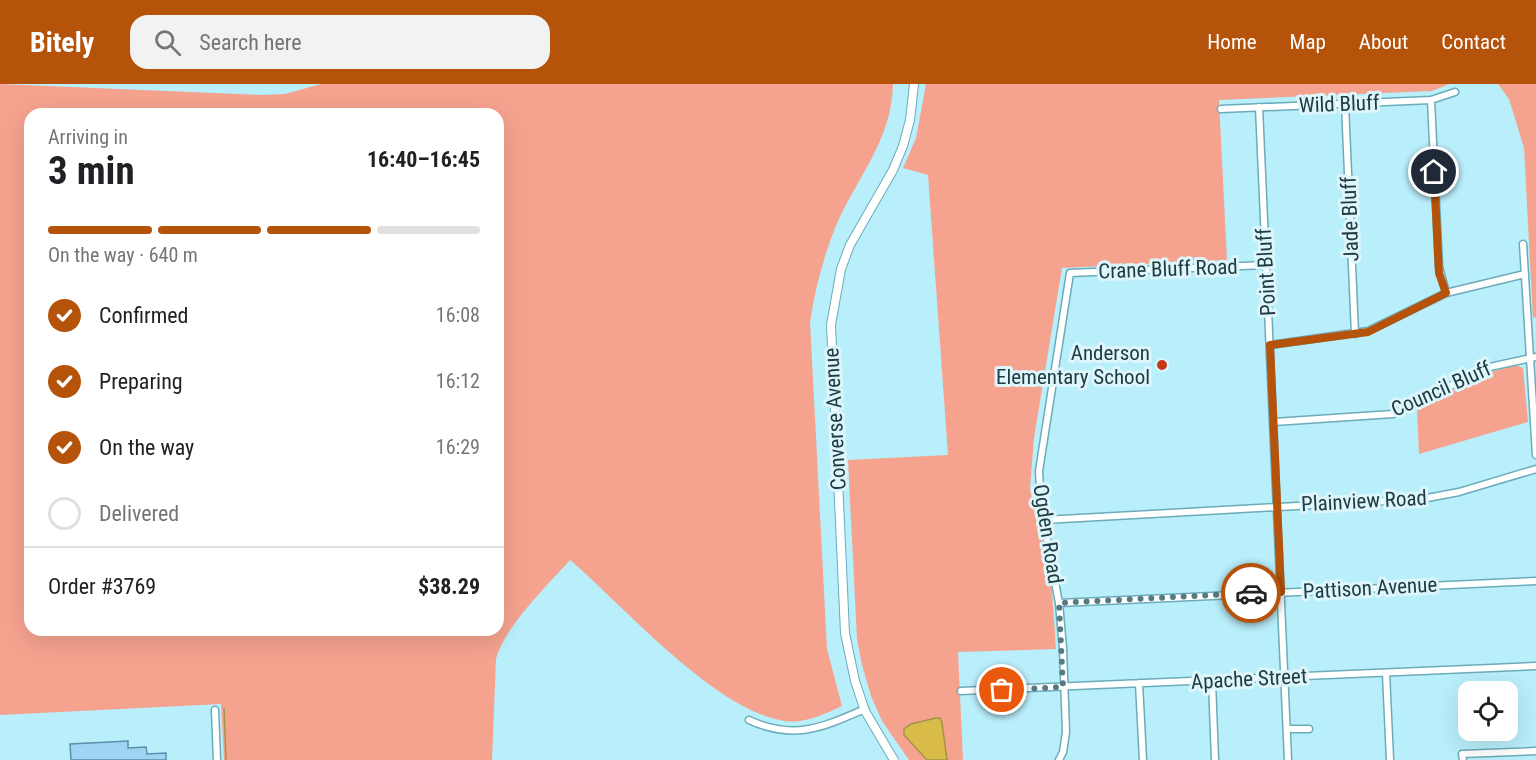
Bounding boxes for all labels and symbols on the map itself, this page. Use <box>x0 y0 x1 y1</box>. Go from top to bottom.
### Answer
street label: Wild Bluff <box>1298 91 1380 117</box>
pin <box>1408 146 1459 197</box>
street label: Jade Bluff <box>1337 176 1363 262</box>
street label: Point Bluff <box>1252 227 1280 316</box>
street label: Crane Bluff Road <box>1098 255 1238 283</box>
place label: Anderson Elementary School <box>996 341 1150 389</box>
street label: Converse Avenue <box>819 347 851 491</box>
street label: Council Bluff <box>1387 356 1495 422</box>
marker: Anderson Elementary School <box>1155 358 1169 372</box>
street label: Ogden Road <box>1028 483 1068 585</box>
street label: Plainview Road <box>1301 486 1427 516</box>
courier <box>1221 563 1281 623</box>
street label: Pattison Avenue <box>1302 572 1438 604</box>
pin <box>976 664 1027 715</box>
street label: Apache Street <box>1190 664 1308 694</box>

